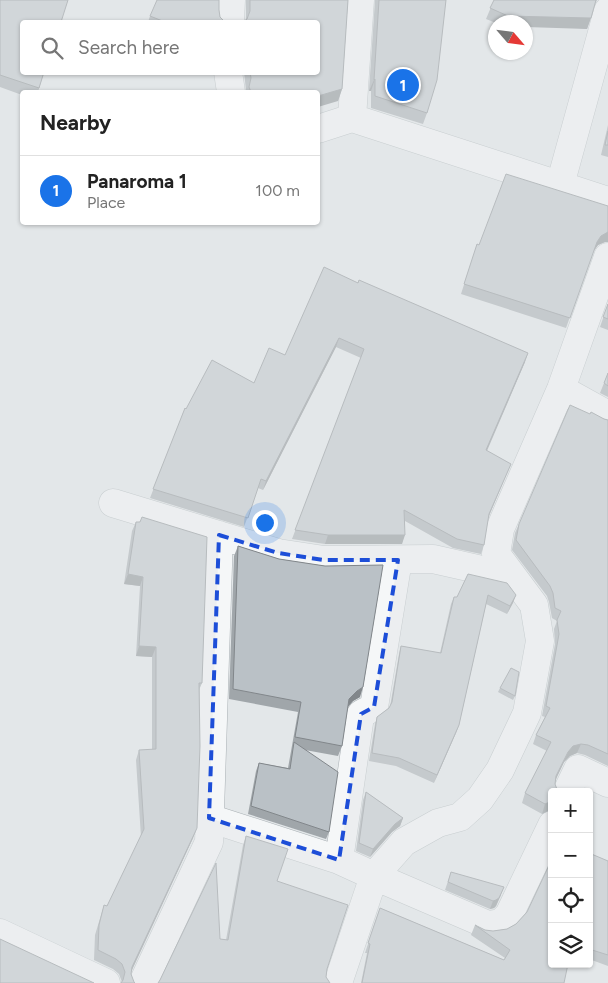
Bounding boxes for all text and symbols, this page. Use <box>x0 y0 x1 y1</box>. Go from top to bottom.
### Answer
north arrow <box>488 15 533 60</box>
search box <box>20 20 320 75</box>
icon: search <box>38 34 66 62</box>
text: Search here <box>78 36 180 59</box>
pin: 1 <box>387 66 419 104</box>
text: Nearby <box>40 110 111 135</box>
text: Panaroma 1 <box>87 170 187 193</box>
text: 1 <box>53 181 59 200</box>
text: 100 m <box>255 181 300 200</box>
text: Place <box>87 193 125 212</box>
your location <box>252 510 278 536</box>
map controls <box>548 788 593 968</box>
button: + <box>548 788 593 833</box>
button: − <box>548 833 593 878</box>
button: locate <box>548 878 593 923</box>
button: layers <box>548 923 593 968</box>

